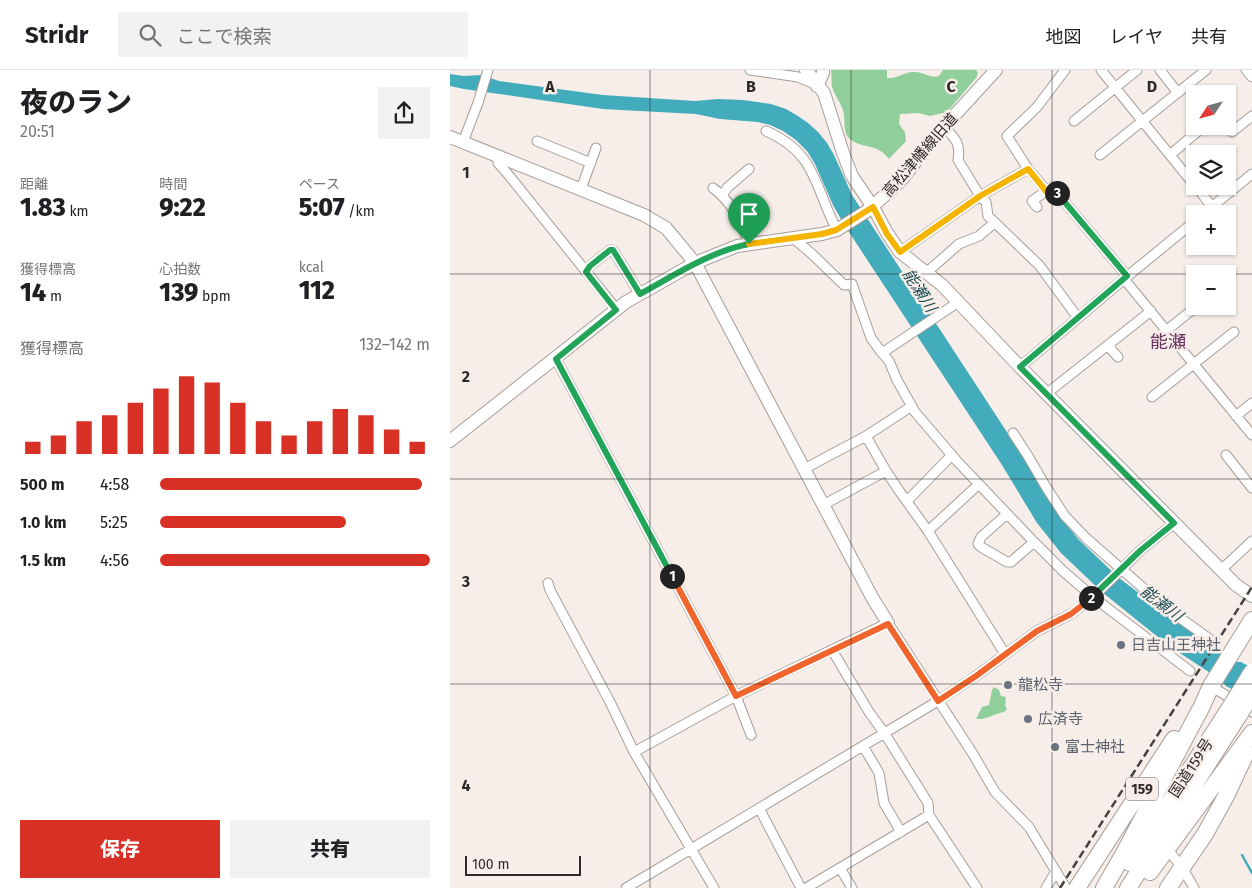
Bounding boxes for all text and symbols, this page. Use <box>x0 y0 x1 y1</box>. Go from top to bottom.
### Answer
search box <box>118 12 468 57</box>
text: Stridr <box>25 21 88 49</box>
icon: search <box>136 21 164 49</box>
text: ここで検索 <box>176 25 271 48</box>
text: 地図 <box>1046 26 1082 48</box>
text: レイヤ <box>1110 26 1163 48</box>
text: 共有 <box>1191 26 1227 48</box>
text: A <box>544 77 555 96</box>
text: B <box>746 77 756 96</box>
text: C <box>946 77 956 96</box>
text: D <box>1147 77 1157 96</box>
north arrow <box>1186 85 1236 135</box>
map controls <box>1186 85 1236 315</box>
text: 夜のラン <box>20 86 132 119</box>
button: share <box>378 87 430 139</box>
street label: 高松津幡線旧道 <box>879 109 961 201</box>
text: 20:51 <box>20 122 55 141</box>
button: layers <box>1186 145 1236 195</box>
text: 1 <box>462 163 470 182</box>
text: 距離 <box>20 176 48 193</box>
text: 時間 <box>159 176 187 193</box>
text: ペース <box>299 176 340 193</box>
pin: 3 <box>1044 180 1070 206</box>
text: 3 <box>1054 185 1061 202</box>
text: 1.83 <box>20 193 66 223</box>
text: 9:22 <box>159 193 206 223</box>
text: 5:07 <box>299 193 345 223</box>
pin <box>728 193 770 244</box>
icon: arrive <box>735 200 763 228</box>
text: km <box>66 203 89 220</box>
text: /km <box>345 203 375 220</box>
button: + <box>1186 205 1236 255</box>
text: kcal <box>299 259 324 276</box>
text: 獲得標高 <box>20 261 76 278</box>
text: 心拍数 <box>159 261 201 278</box>
water label: 能瀬川 <box>899 265 942 317</box>
button: − <box>1186 265 1236 315</box>
text: 112 <box>299 276 335 306</box>
text: 14 <box>20 278 46 308</box>
text: 139 <box>159 278 198 308</box>
text: m <box>46 288 62 305</box>
text: bpm <box>198 288 231 305</box>
district label: 能瀬 <box>1150 331 1186 353</box>
text: 132–142 m <box>359 335 430 354</box>
text: 獲得標高 <box>20 339 84 358</box>
text: 2 <box>462 367 470 386</box>
text: 500 m <box>20 475 65 494</box>
text: 4:58 <box>100 475 129 494</box>
text: 1.0 km <box>20 513 67 532</box>
text: 5:25 <box>100 513 128 532</box>
text: 1.5 km <box>20 551 66 570</box>
text: 4:56 <box>100 551 129 570</box>
pin: 1 <box>660 564 684 588</box>
text: 1 <box>669 568 676 585</box>
text: 3 <box>461 572 470 591</box>
water label: 能瀬川 <box>1137 581 1188 627</box>
pin: 2 <box>1078 586 1104 610</box>
text: 2 <box>1088 590 1095 607</box>
place label: 日吉山王神社 <box>1131 636 1221 654</box>
marker: 日吉山王神社 <box>1115 639 1127 651</box>
place label: 龍松寺 <box>1018 676 1063 694</box>
marker: 龍松寺 <box>1002 679 1014 691</box>
place label: 広済寺 <box>1038 710 1083 728</box>
marker: 広済寺 <box>1022 713 1034 725</box>
street label: 国道159号 <box>1165 735 1217 801</box>
place label: 富士神社 <box>1065 738 1125 756</box>
marker: 富士神社 <box>1049 741 1061 753</box>
text: 4 <box>461 776 471 795</box>
road number: 159 <box>1126 778 1158 801</box>
button: 保存 <box>20 820 220 878</box>
button: 共有 <box>230 820 430 878</box>
scale bar <box>465 853 581 876</box>
text: 100 m <box>472 856 509 873</box>

